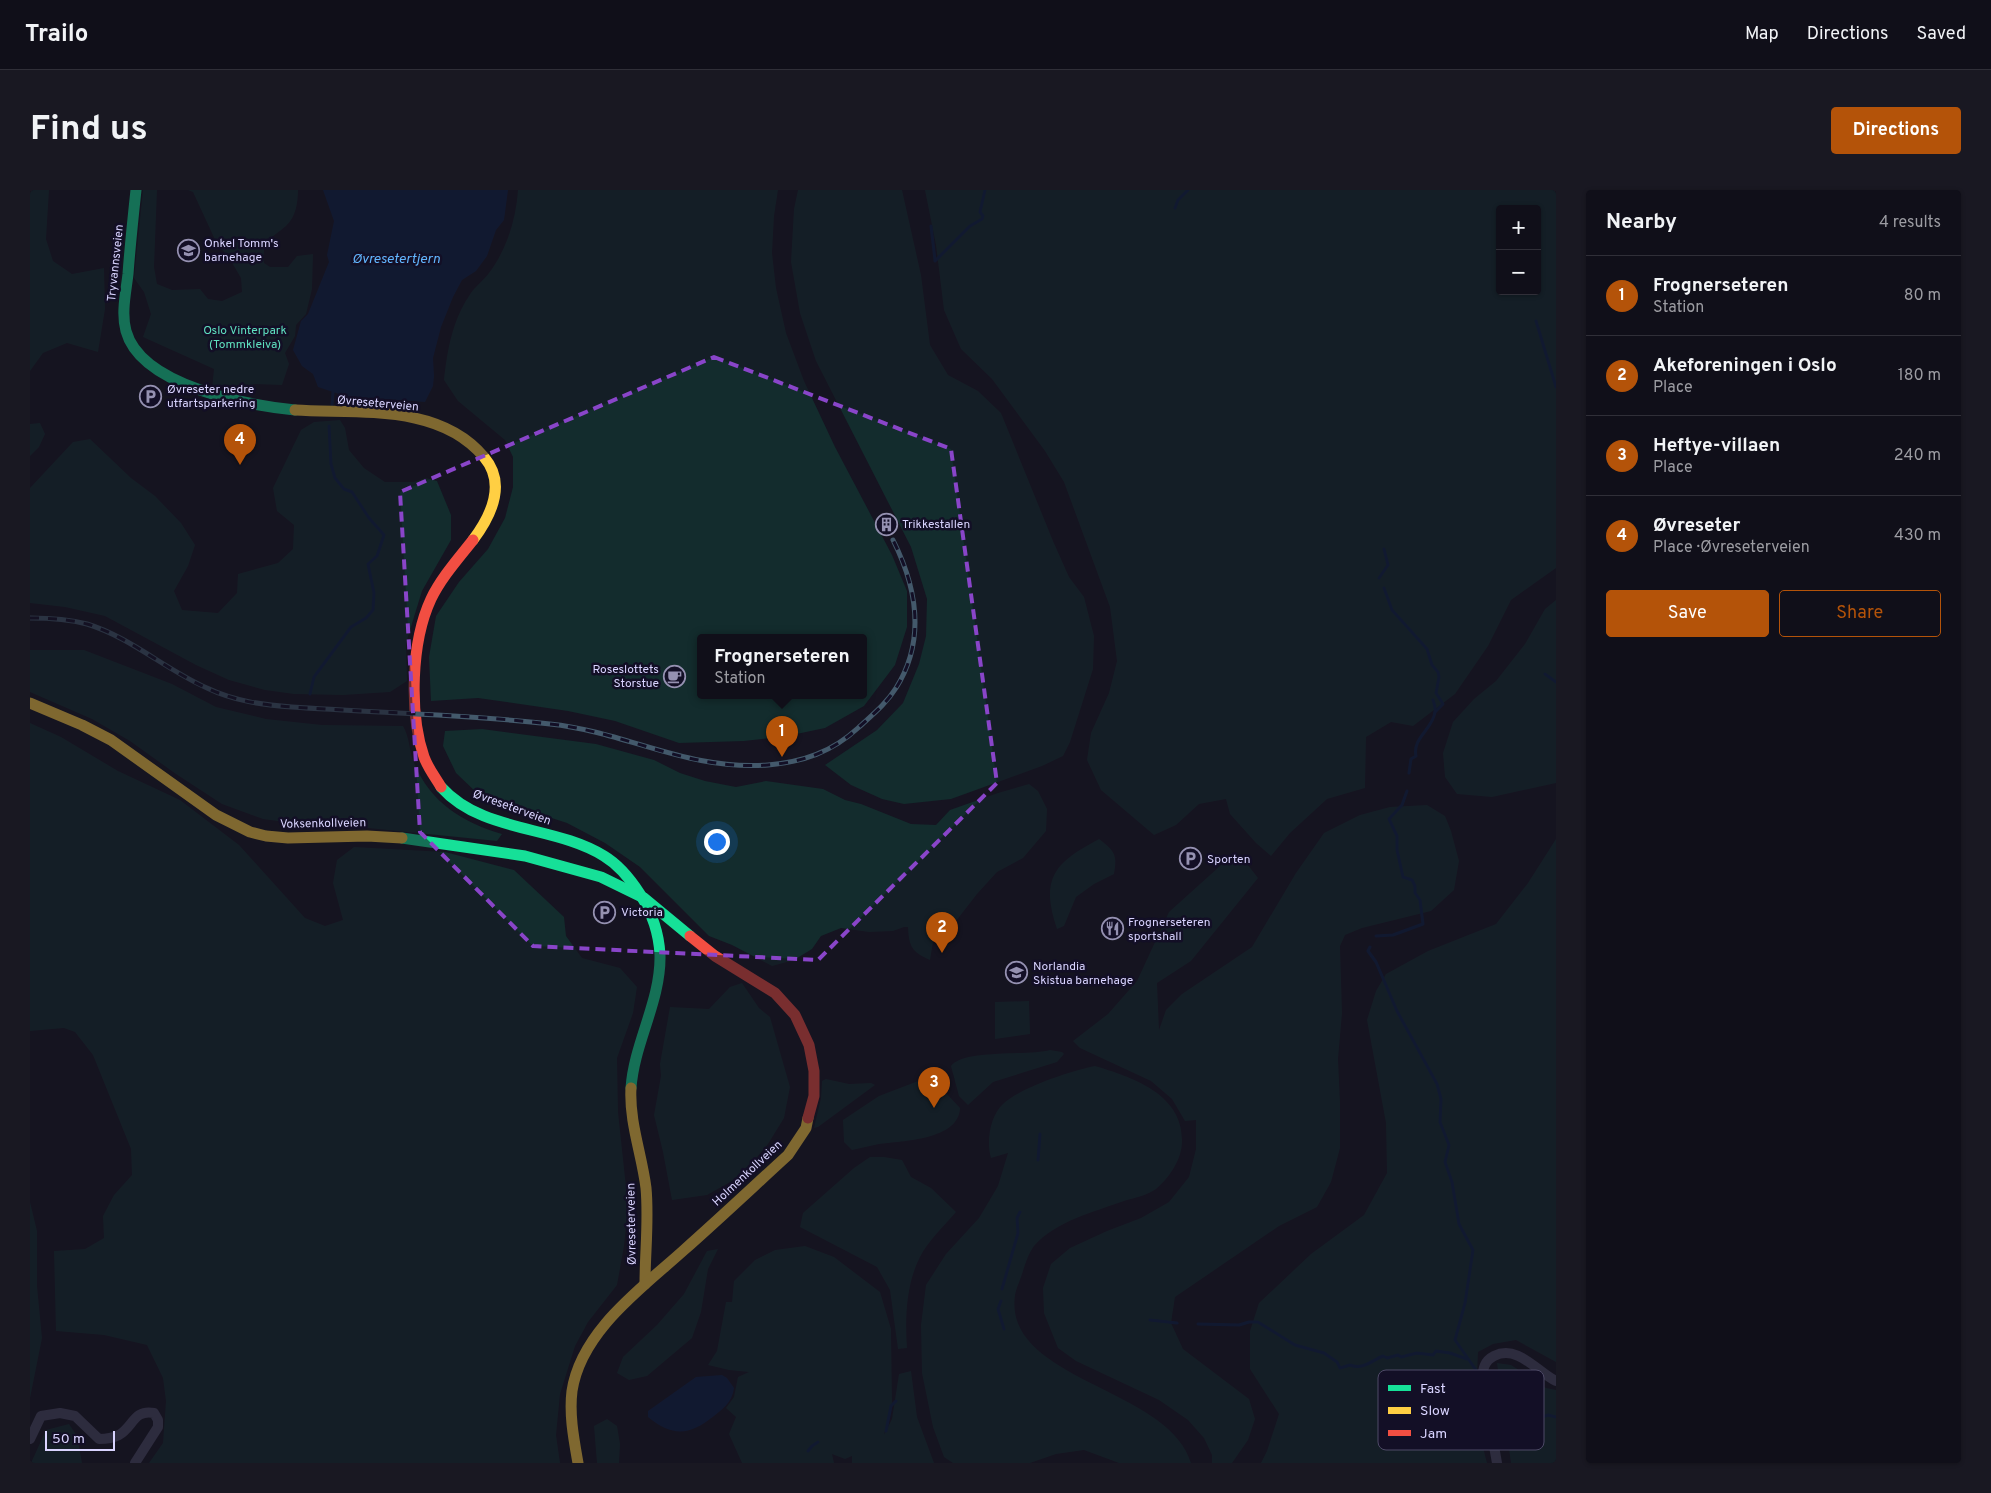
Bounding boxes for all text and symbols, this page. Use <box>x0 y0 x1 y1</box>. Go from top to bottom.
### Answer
text: Trailo <box>25 20 88 50</box>
text: Map <box>1745 23 1779 46</box>
text: Directions <box>1807 23 1889 46</box>
text: Saved <box>1917 23 1966 46</box>
button: Directions <box>1831 107 1961 154</box>
text: Find us <box>30 108 148 152</box>
map controls <box>1496 205 1541 295</box>
button: + <box>1496 205 1541 250</box>
text: Nearby <box>1606 209 1677 236</box>
text: 4 results <box>1879 213 1941 233</box>
street label: Tryvannsveien <box>104 224 128 303</box>
place label: Onkel Tomm's barnehage <box>204 236 279 266</box>
school or university icon: Onkel Tomm's barnehage <box>176 238 200 262</box>
button: − <box>1496 250 1541 295</box>
water label: Øvresetertjern <box>352 251 440 268</box>
text: Frognerseteren <box>1653 274 1788 298</box>
text: 1 <box>1619 286 1625 306</box>
text: 80 m <box>1904 286 1941 306</box>
text: Station <box>1653 298 1704 318</box>
park label: Oslo Vinterpark (Tommkleiva) <box>203 323 287 353</box>
text: Akeforeningen i Oslo <box>1653 354 1837 378</box>
text: 2 <box>1617 366 1627 386</box>
text: 180 m <box>1898 366 1941 386</box>
text: Place <box>1653 378 1693 398</box>
place label: Øvreseter nedre utfartsparkering <box>167 382 255 412</box>
parking icon: Øvreseter nedre utfartsparkering <box>139 384 163 408</box>
street label: Øvreseterveien <box>336 392 420 416</box>
pin: 4 <box>224 424 256 465</box>
text: Heftye-villaen <box>1653 434 1780 458</box>
text: 3 <box>1617 446 1627 466</box>
text: 240 m <box>1894 446 1941 466</box>
text: Place <box>1653 458 1693 478</box>
building icon: Trikkestallen <box>874 512 898 536</box>
text: Øvreseter <box>1653 514 1740 538</box>
place label: Trikkestallen <box>902 517 970 533</box>
text: 4 <box>1617 526 1627 546</box>
text: 430 m <box>1894 526 1941 546</box>
text: Place · Øvreseterveien <box>1653 538 1810 558</box>
button: Save <box>1606 590 1769 637</box>
button: Share <box>1779 590 1941 637</box>
popup <box>697 634 867 699</box>
text: Frognerseteren <box>714 645 850 669</box>
place label: Roseslottets Storstue <box>592 662 659 692</box>
cafe icon: Roseslottets Storstue <box>663 664 687 688</box>
text: Station <box>714 669 765 689</box>
pin: 1 <box>766 716 798 757</box>
street label: Øvreseterveien <box>470 786 553 830</box>
street label: Voksenkollveien <box>280 815 366 833</box>
your location <box>704 829 730 855</box>
parking icon: Sporten <box>1179 847 1203 871</box>
place label: Sporten <box>1207 852 1250 868</box>
parking icon: Victoria <box>593 900 617 924</box>
place label: Victoria <box>621 905 663 921</box>
pin: 2 <box>926 912 958 953</box>
place label: Frognerseteren sportshall <box>1128 915 1211 945</box>
restaurant icon: Frognerseteren sportshall <box>1100 917 1124 941</box>
place label: Norlandia Skistua barnehage <box>1033 959 1133 989</box>
school or university icon: Norlandia Skistua barnehage <box>1005 961 1029 985</box>
pin: 3 <box>918 1067 950 1108</box>
street label: Holmenkollveien <box>709 1137 786 1210</box>
street label: Øvreseterveien <box>623 1183 641 1265</box>
legend <box>1378 1370 1544 1450</box>
text: Fast <box>1420 1381 1446 1398</box>
text: Slow <box>1420 1403 1450 1420</box>
text: Jam <box>1420 1426 1447 1443</box>
scale bar <box>45 1428 115 1451</box>
text: 50 m <box>52 1431 85 1448</box>

